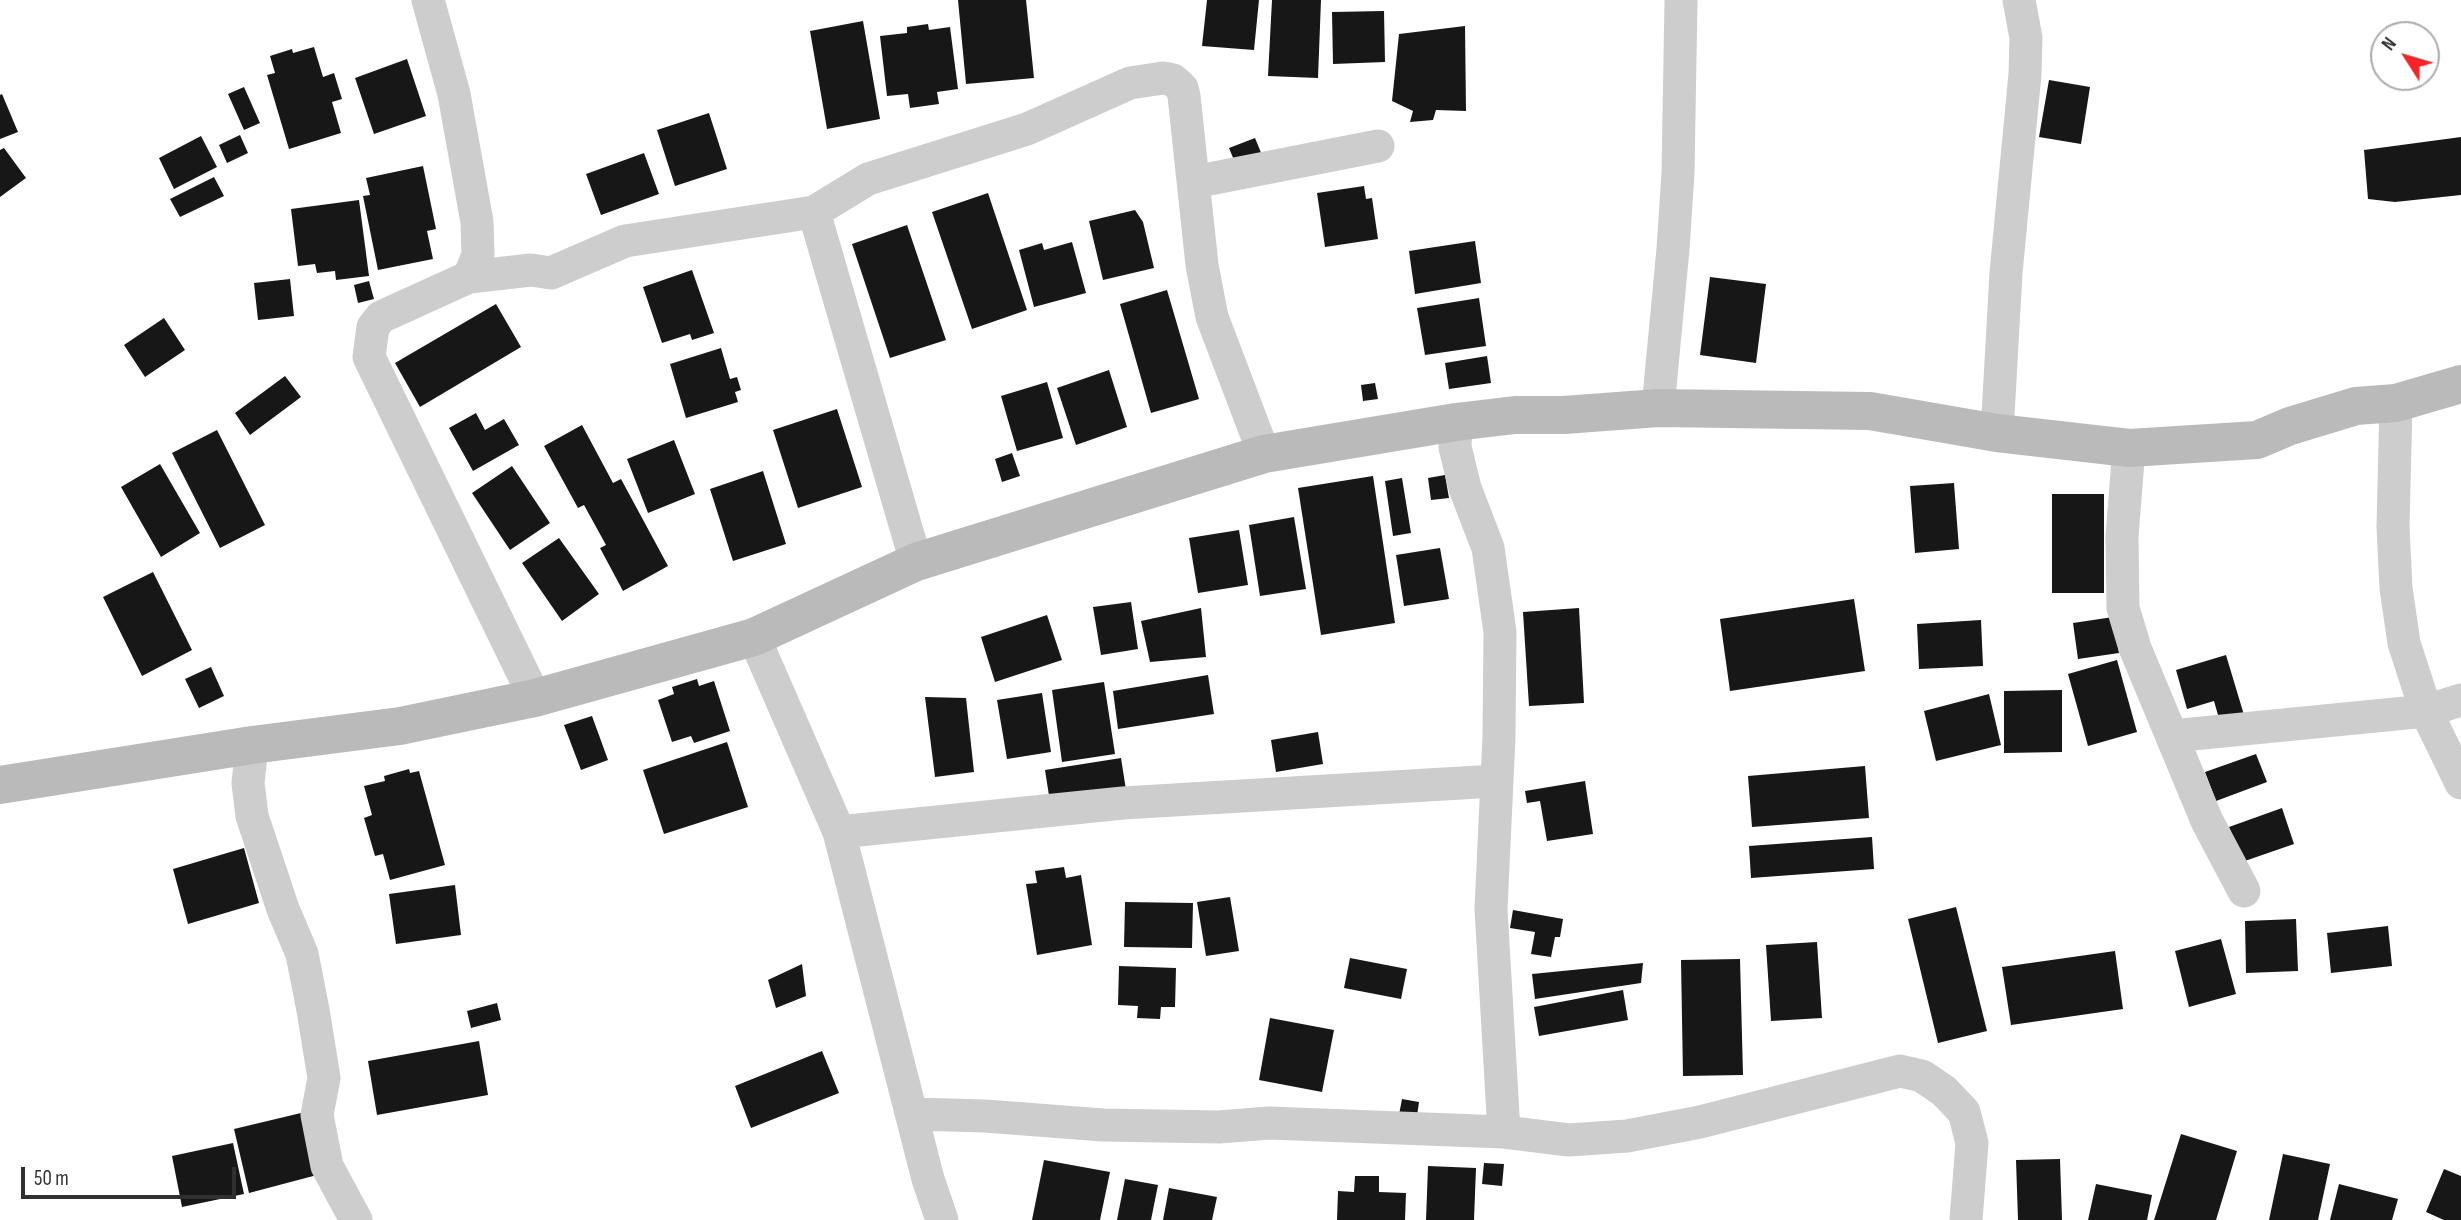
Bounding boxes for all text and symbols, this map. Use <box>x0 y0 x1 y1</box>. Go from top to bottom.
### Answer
north arrow <box>2370 21 2440 91</box>
text: N <box>2377 33 2402 55</box>
scale bar <box>24 1154 240 1198</box>
text: 50 m <box>34 1166 69 1191</box>

